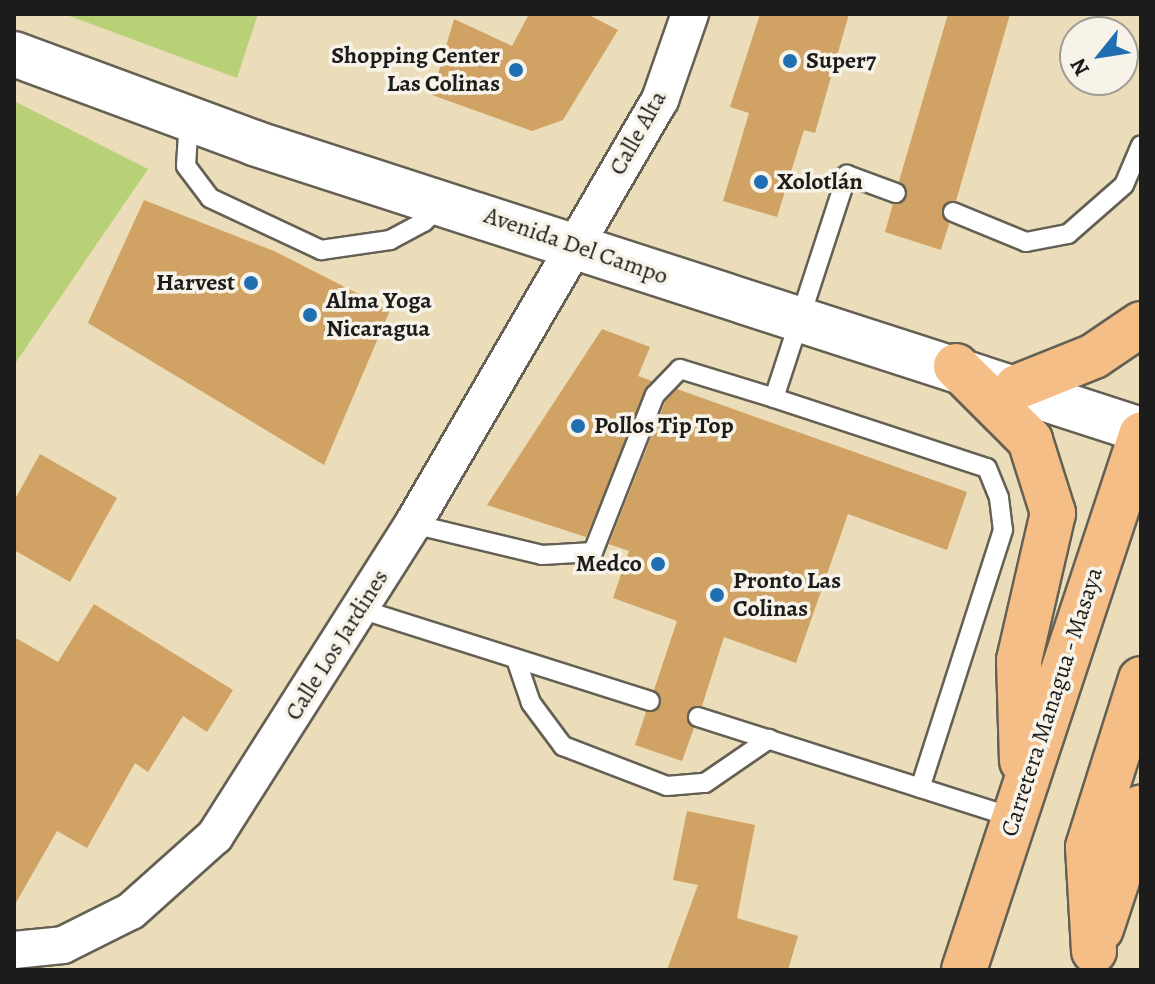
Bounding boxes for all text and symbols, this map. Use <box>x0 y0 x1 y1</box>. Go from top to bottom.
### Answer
north arrow <box>1059 16 1139 96</box>
place label: Shopping Center Las Colinas <box>331 42 500 98</box>
place label: Super7 <box>806 47 876 75</box>
marker: Super7 <box>781 52 799 70</box>
text: N <box>1063 53 1097 81</box>
marker: Shopping Center Las Colinas <box>507 61 525 79</box>
street label: Calle Alta <box>603 86 673 180</box>
place label: Xolotlán <box>777 168 863 196</box>
marker: Xolotlán <box>752 173 770 191</box>
street label: Avenida Del Campo <box>480 201 672 291</box>
place label: Harvest <box>156 269 235 297</box>
marker: Harvest <box>242 274 260 292</box>
place label: Alma Yoga Nicaragua <box>326 287 432 343</box>
marker: Alma Yoga Nicaragua <box>301 306 319 324</box>
place label: Pollos Tip Top <box>594 412 734 440</box>
marker: Pollos Tip Top <box>569 417 587 435</box>
place label: Medco <box>576 550 642 578</box>
marker: Medco <box>649 555 667 573</box>
street label: Carretera Managua - Masaya <box>995 563 1109 841</box>
street label: Calle Los Jardines <box>279 564 395 726</box>
place label: Pronto Las Colinas <box>733 567 841 623</box>
marker: Pronto Las Colinas <box>708 586 726 604</box>

